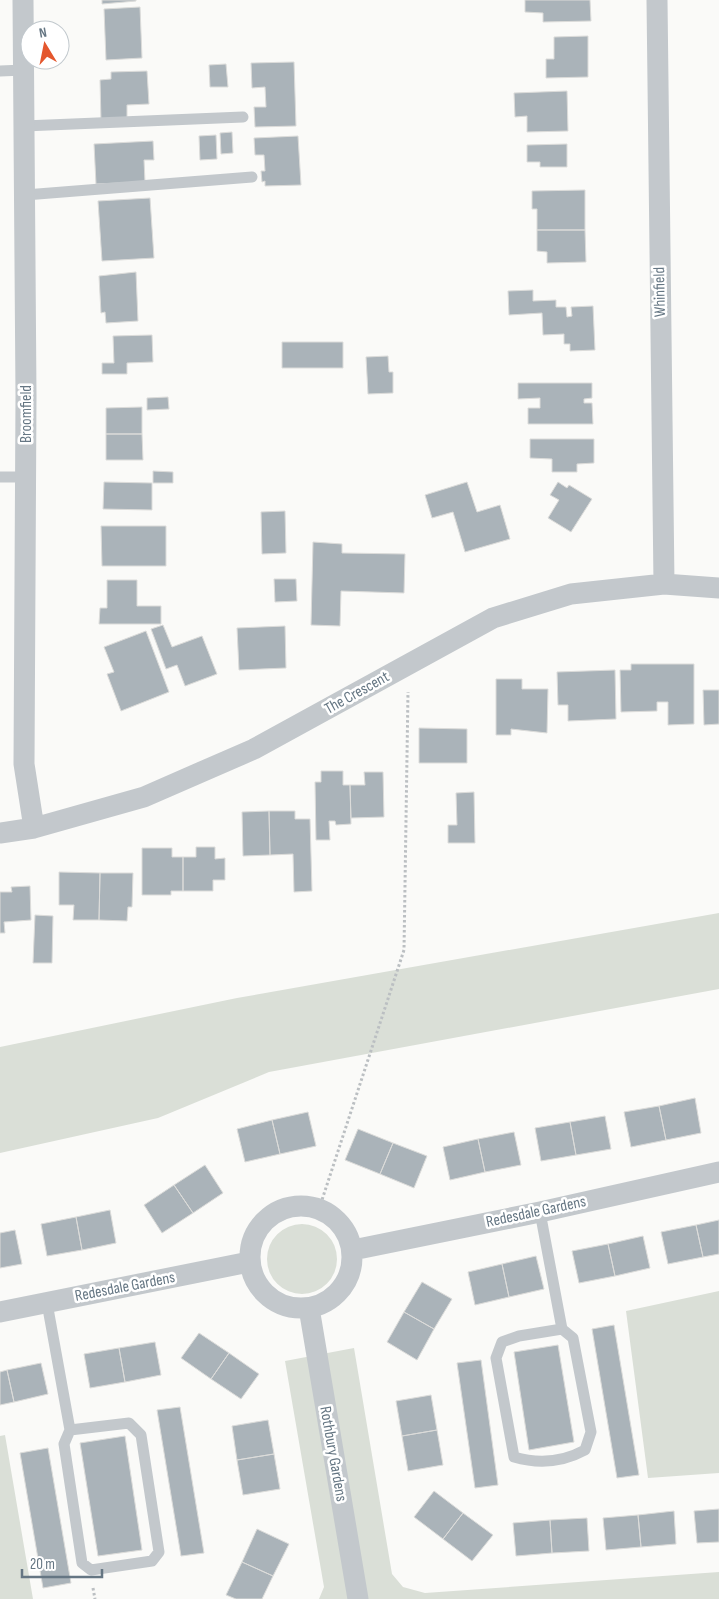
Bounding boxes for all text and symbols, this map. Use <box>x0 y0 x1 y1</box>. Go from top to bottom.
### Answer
north arrow <box>20 20 70 70</box>
text: N <box>38 24 48 42</box>
street label: Whinfield <box>650 267 670 317</box>
street label: Broomfield <box>17 385 36 443</box>
street label: The Crescent <box>321 667 393 719</box>
street label: Redesdale Gardens <box>484 1192 588 1232</box>
street label: Redesdale Gardens <box>73 1268 177 1306</box>
street label: Rothbury Gardens <box>315 1405 351 1503</box>
scale bar <box>22 1546 102 1578</box>
text: 20 m <box>30 1555 55 1574</box>

